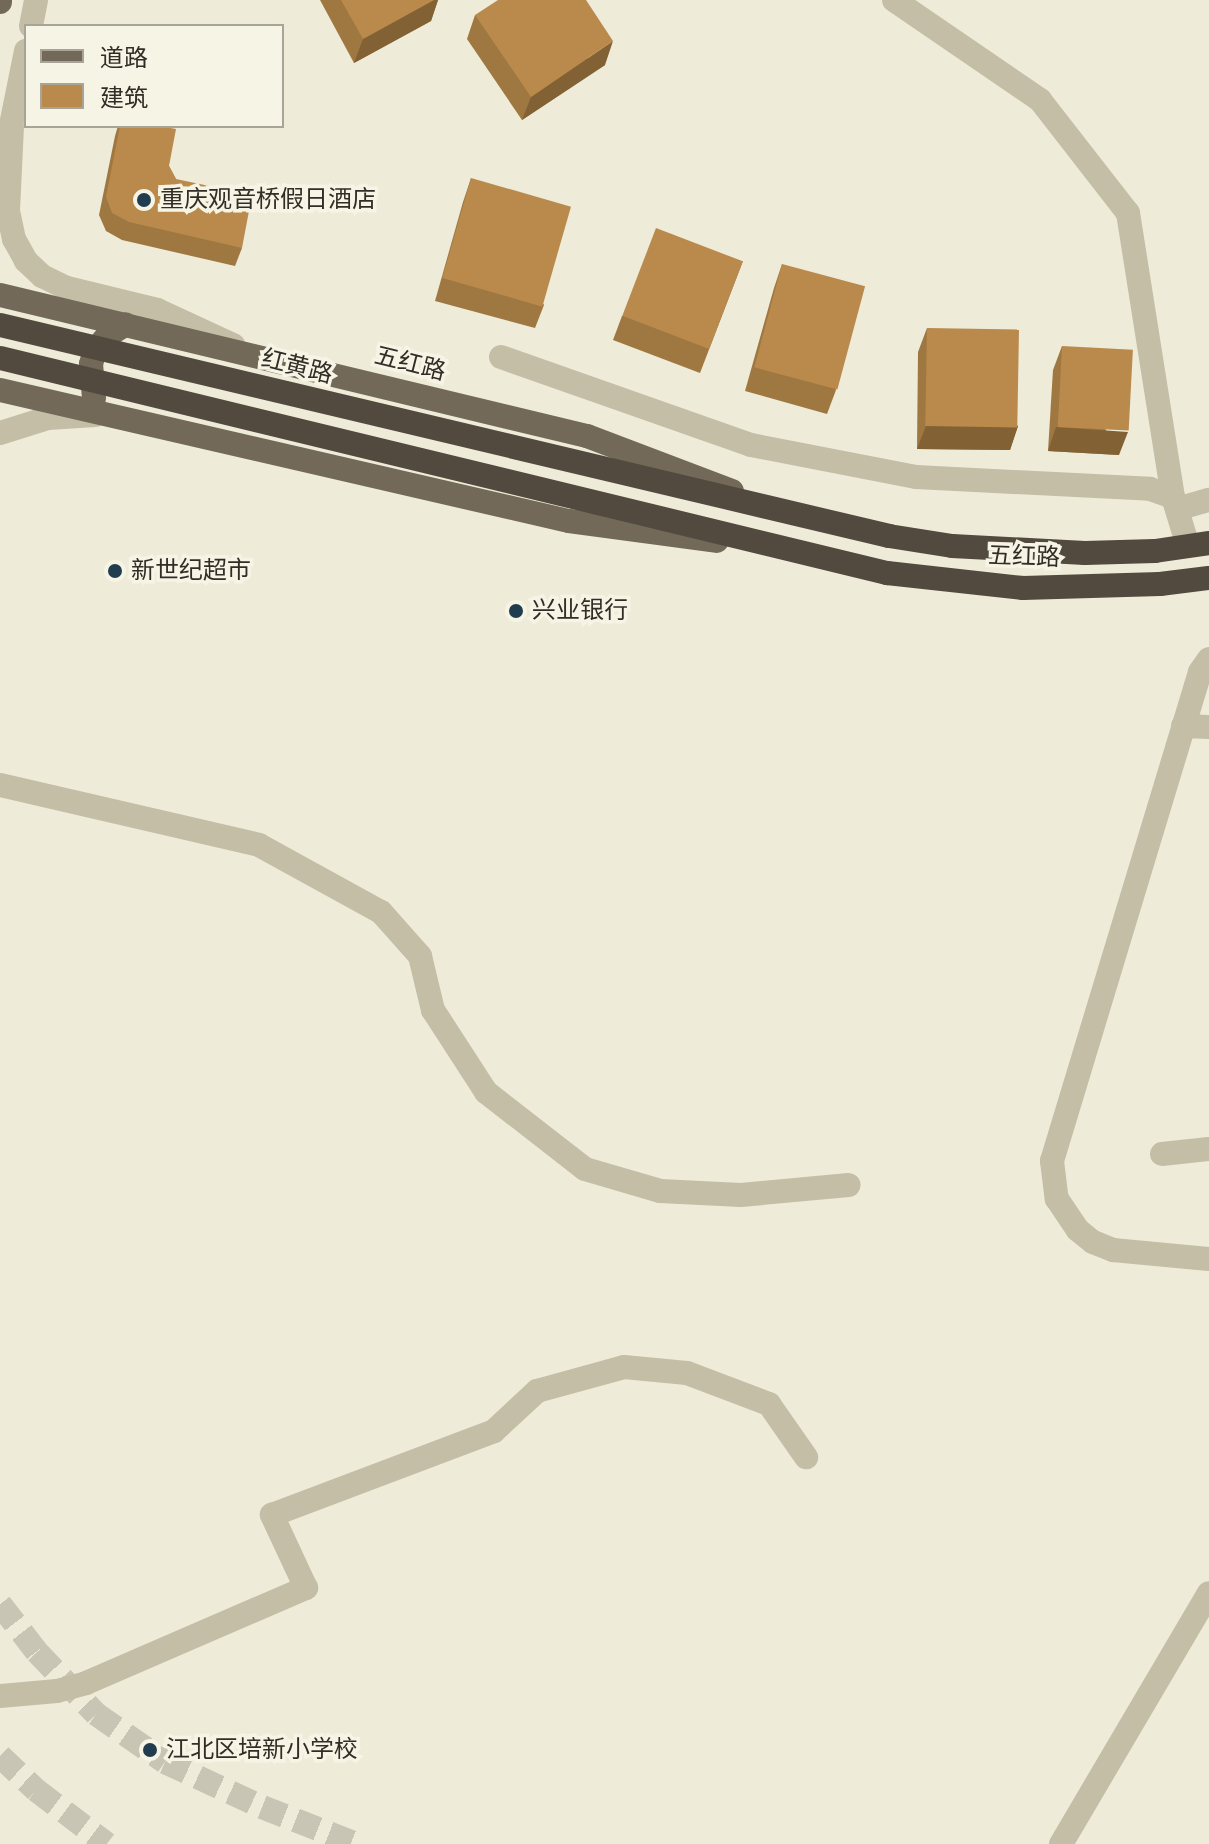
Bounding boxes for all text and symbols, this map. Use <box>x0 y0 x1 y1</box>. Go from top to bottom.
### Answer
legend <box>24 24 284 128</box>
text: 道路 <box>100 42 148 74</box>
text: 建筑 <box>100 82 148 114</box>
place label: 重庆观音桥假日酒店 <box>160 186 376 214</box>
marker: 重庆观音桥假日酒店 <box>135 191 153 209</box>
street label: 五红路 <box>372 341 448 387</box>
street label: 红黄路 <box>259 344 335 390</box>
street label: 五红路 <box>988 541 1060 573</box>
place label: 新世纪超市 <box>131 557 251 585</box>
marker: 新世纪超市 <box>106 562 124 580</box>
place label: 兴业银行 <box>532 597 628 625</box>
marker: 兴业银行 <box>507 602 525 620</box>
place label: 江北区培新小学校 <box>166 1736 358 1764</box>
marker: 江北区培新小学校 <box>141 1741 159 1759</box>

